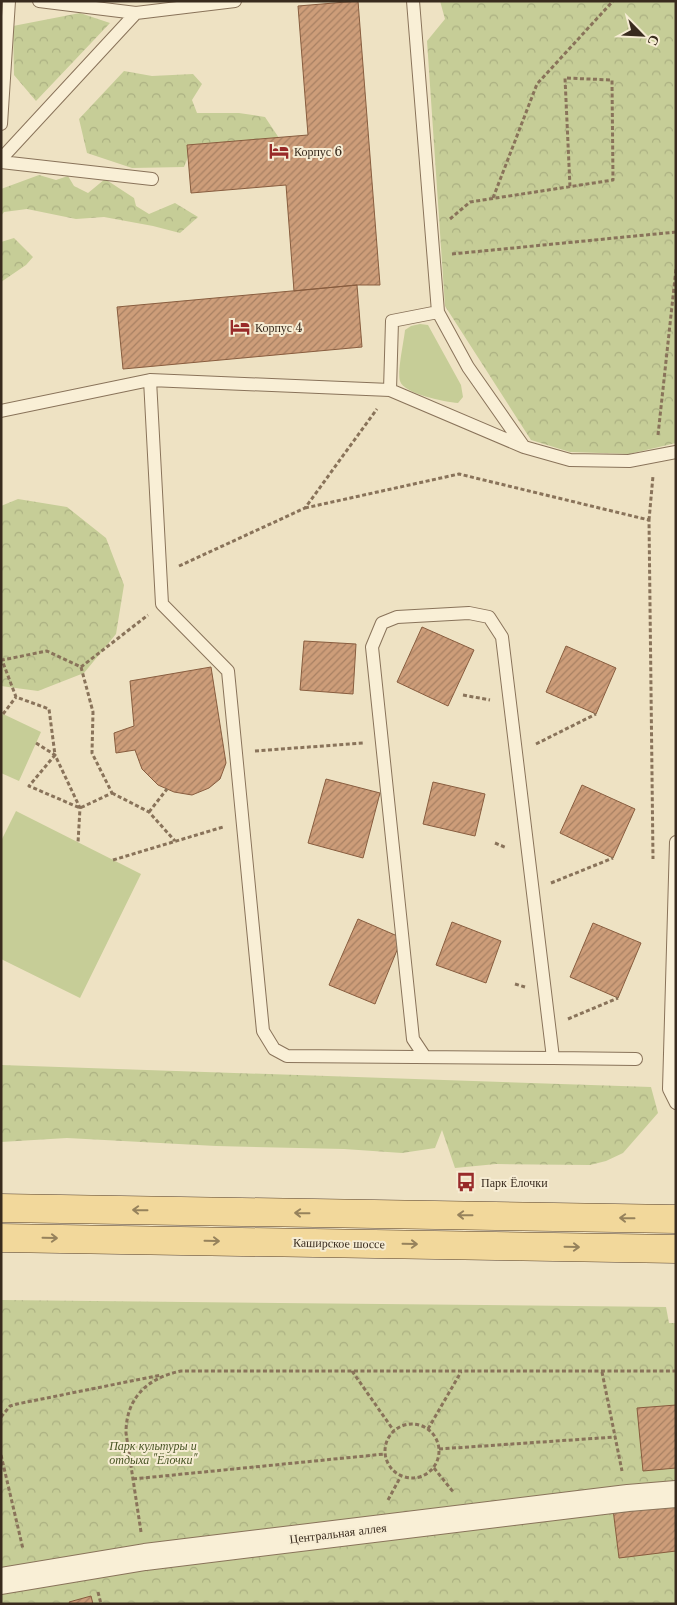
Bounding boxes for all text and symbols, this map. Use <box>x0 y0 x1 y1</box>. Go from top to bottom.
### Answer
north arrow <box>617 10 667 60</box>
text: С <box>644 32 664 49</box>
hotel icon: Корпус 6 <box>268 140 290 162</box>
place label: Корпус 6 <box>294 144 343 159</box>
hotel icon: Корпус 4 <box>229 316 251 338</box>
place label: Корпус 4 <box>255 320 303 335</box>
bus stop icon: Парк Ёлочки <box>455 1171 477 1193</box>
place label: Парк Ёлочки <box>481 1175 548 1190</box>
one-way arrow <box>132 1205 148 1215</box>
one-way arrow <box>294 1208 310 1218</box>
one-way arrow <box>457 1210 473 1220</box>
one-way arrow <box>619 1213 636 1223</box>
one-way arrow <box>42 1233 58 1243</box>
street label: Каширское шоссе <box>293 1235 385 1251</box>
one-way arrow <box>204 1236 220 1245</box>
one-way arrow <box>402 1239 418 1249</box>
one-way arrow <box>564 1242 580 1252</box>
park label: Парк культуры и отдыха "Ёлочки" <box>108 1438 198 1467</box>
street label: Центральная аллея <box>289 1520 388 1546</box>

